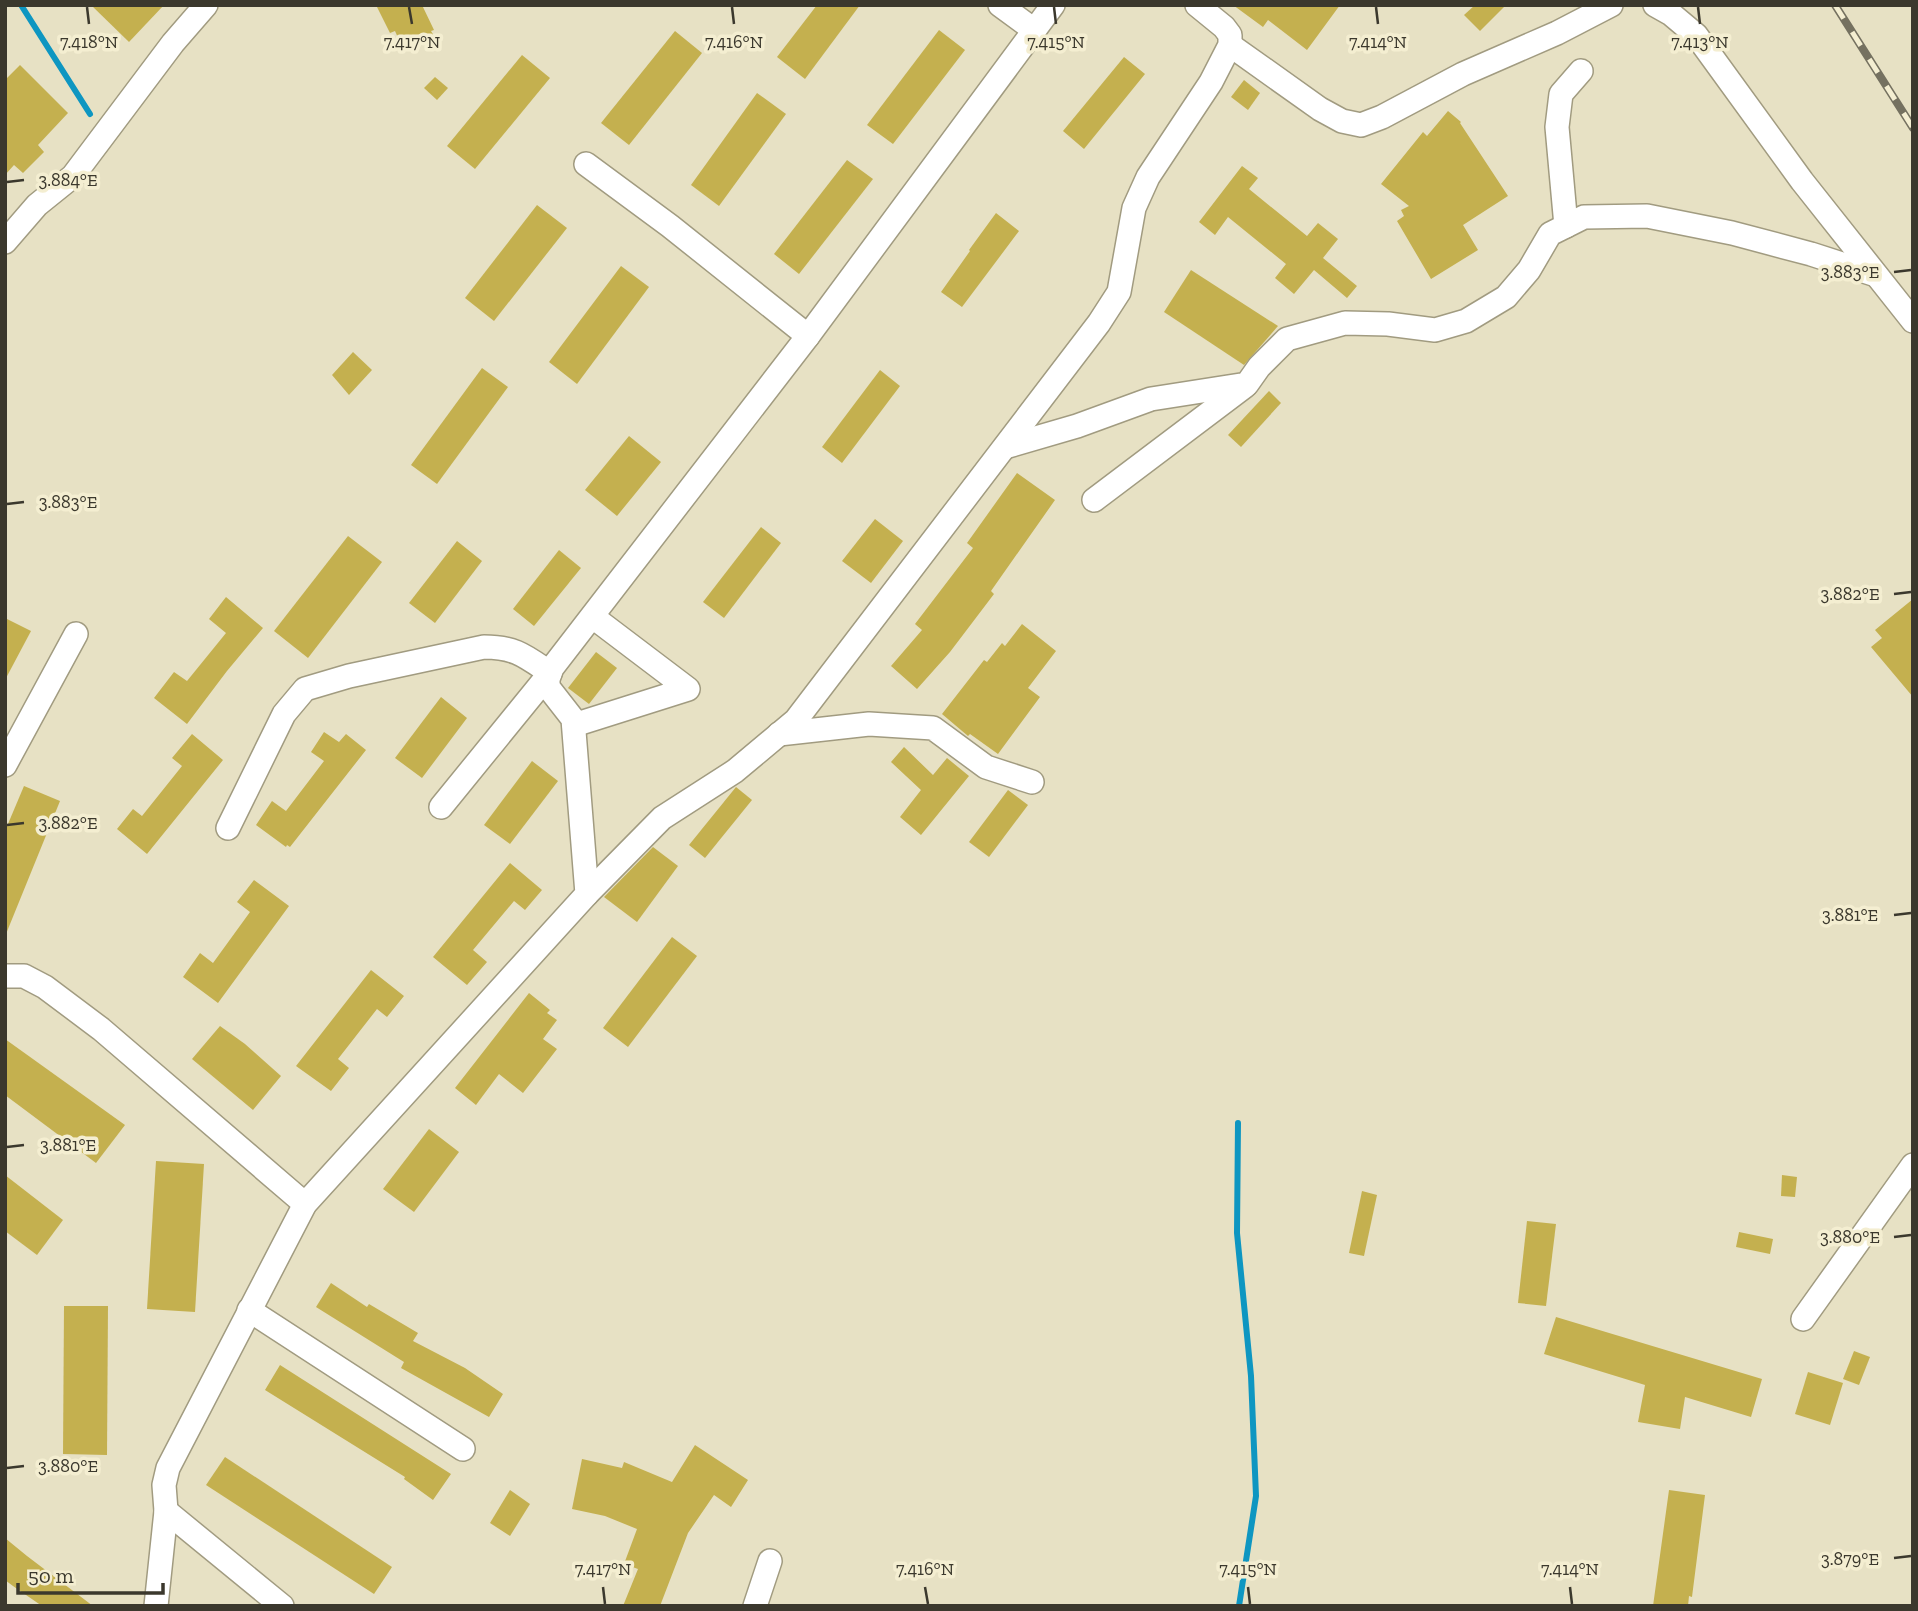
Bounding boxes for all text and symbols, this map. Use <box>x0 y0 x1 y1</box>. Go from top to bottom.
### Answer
text: 7.418°N <box>60 31 118 53</box>
text: 7.417°N <box>384 31 440 53</box>
text: 7.416°N <box>705 31 763 53</box>
text: 7.415°N <box>1027 31 1085 53</box>
text: 7.414°N <box>1349 31 1407 53</box>
text: 7.413°N <box>1671 31 1729 53</box>
text: 3.884°E <box>38 169 98 191</box>
text: 3.883°E <box>1821 261 1879 283</box>
text: 3.883°E <box>39 491 97 513</box>
text: 3.882°E <box>1821 583 1879 605</box>
text: 3.882°E <box>39 812 97 834</box>
text: 3.881°E <box>1822 904 1878 926</box>
text: 3.881°E <box>40 1134 96 1156</box>
text: 3.880°E <box>1820 1226 1880 1248</box>
text: 3.880°E <box>38 1455 98 1477</box>
text: 3.879°E <box>1821 1548 1879 1570</box>
scale bar <box>18 1552 163 1596</box>
text: 7.417°N <box>575 1558 631 1580</box>
text: 7.416°N <box>896 1558 954 1580</box>
text: 7.415°N <box>1219 1558 1277 1580</box>
text: 7.414°N <box>1541 1558 1599 1580</box>
text: 50 m <box>28 1563 74 1588</box>

